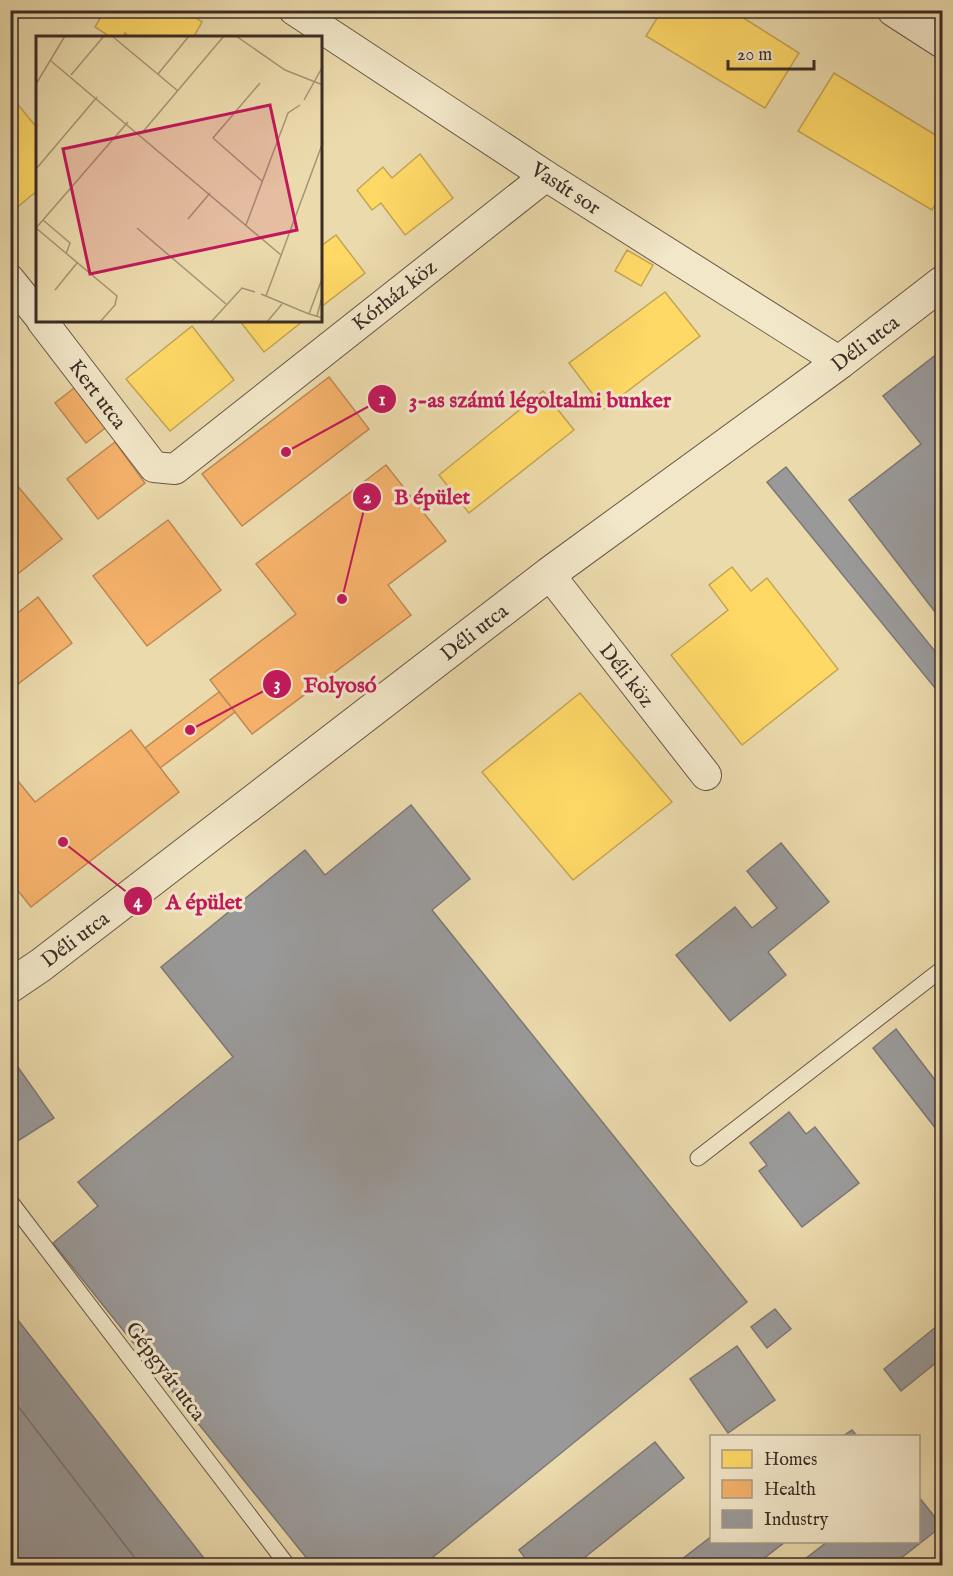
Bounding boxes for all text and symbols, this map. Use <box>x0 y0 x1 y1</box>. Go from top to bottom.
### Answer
scale bar <box>728 33 814 71</box>
inset map <box>36 36 322 322</box>
text: 20 m <box>737 44 772 67</box>
street label: Vasút sor <box>524 156 605 222</box>
street label: Kórház köz <box>347 254 443 338</box>
street label: Déli utca <box>826 309 906 379</box>
street label: Kert utca <box>62 355 132 436</box>
callout: 3-as számú légoltalmi bunker <box>367 379 682 419</box>
text: 3-as számú légoltalmi bunker <box>409 387 672 415</box>
text: 1 <box>379 389 386 412</box>
callout: B épület <box>352 477 482 517</box>
text: B épület <box>394 484 471 512</box>
text: 2 <box>363 487 372 510</box>
street label: Déli utca <box>436 598 515 668</box>
street label: Déli köz <box>592 638 660 714</box>
callout: Folyosó <box>262 664 389 704</box>
text: Folyosó <box>303 672 377 700</box>
text: 3 <box>274 674 280 697</box>
callout: A épület <box>123 881 254 921</box>
text: A épület <box>165 889 243 917</box>
text: 4 <box>134 891 144 914</box>
street label: Déli utca <box>36 905 116 975</box>
street label: Gépgyár utca <box>119 1317 211 1428</box>
legend <box>710 1435 920 1543</box>
text: Homes <box>764 1449 817 1472</box>
text: Health <box>764 1479 816 1502</box>
text: Industry <box>764 1509 828 1532</box>

